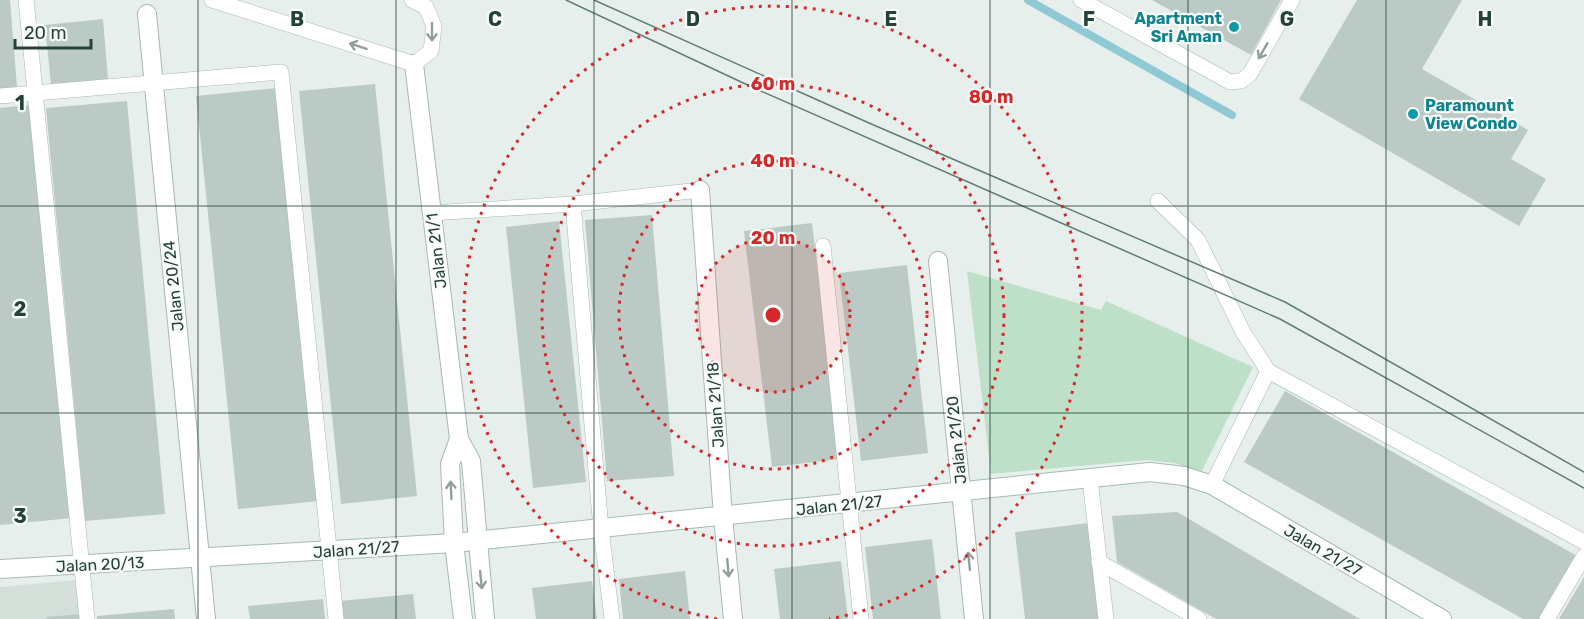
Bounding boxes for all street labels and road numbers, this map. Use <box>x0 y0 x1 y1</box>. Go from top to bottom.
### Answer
street label: Jalan 21/1 <box>422 212 451 290</box>
street label: Jalan 20/24 <box>159 240 188 332</box>
street label: Jalan 21/18 <box>703 361 728 449</box>
street label: Jalan 21/20 <box>942 395 971 485</box>
street label: Jalan 21/27 <box>795 492 883 519</box>
street label: Jalan 21/27 <box>1281 521 1365 580</box>
street label: Jalan 21/27 <box>312 537 400 562</box>
street label: Jalan 20/13 <box>55 553 145 576</box>

